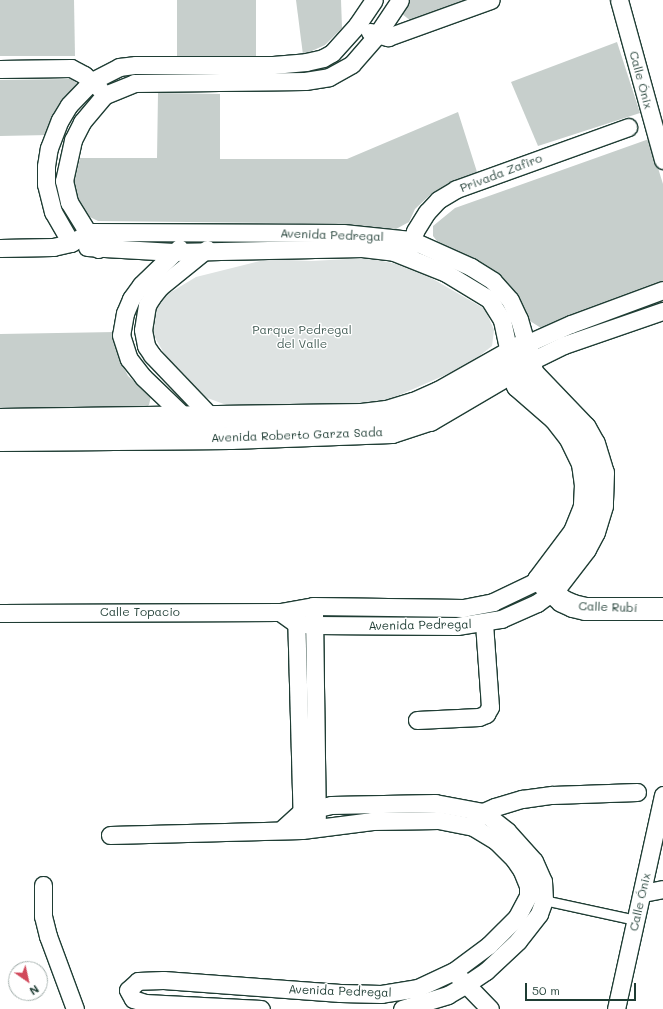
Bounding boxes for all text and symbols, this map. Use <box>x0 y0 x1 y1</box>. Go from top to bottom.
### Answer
street label: Calle Ónix <box>626 50 656 110</box>
street label: Privada Zafiro <box>458 151 544 195</box>
street label: Avenida Pedregal <box>280 226 384 244</box>
park label: Parque Pedregal del Valle <box>252 323 352 351</box>
street label: Avenida Roberto Garza Sada <box>211 425 383 445</box>
street label: Calle Rubí <box>578 599 638 615</box>
street label: Calle Topacio <box>100 605 180 619</box>
street label: Avenida Pedregal <box>368 617 472 633</box>
street label: Calle Ónix <box>626 872 654 932</box>
north arrow <box>8 961 48 1001</box>
scale bar <box>527 975 638 1001</box>
text: N <box>27 982 42 999</box>
street label: Avenida Pedregal <box>288 982 392 1000</box>
text: 50 m <box>532 982 560 998</box>

